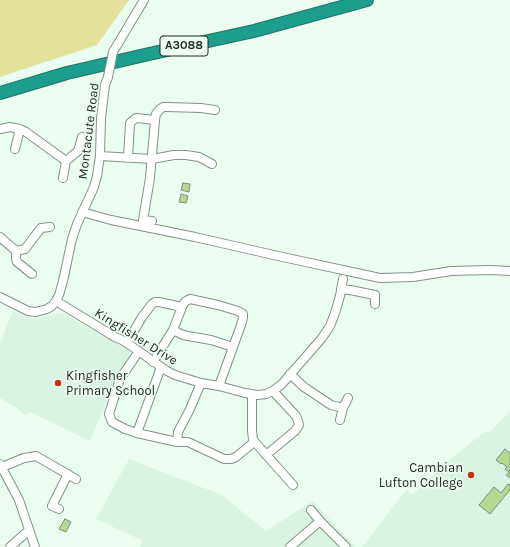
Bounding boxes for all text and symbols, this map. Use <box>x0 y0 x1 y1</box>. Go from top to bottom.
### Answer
road number: A3088 <box>160 36 208 56</box>
street label: Montacute Road <box>75 82 103 180</box>
street label: Kingfisher Drive <box>92 305 180 369</box>
place label: Kingfisher Primary School <box>66 368 155 399</box>
marker: Kingfisher Primary School <box>53 378 63 388</box>
place label: Cambian Lufton College <box>379 460 463 491</box>
marker: Cambian Lufton College <box>466 470 476 480</box>

